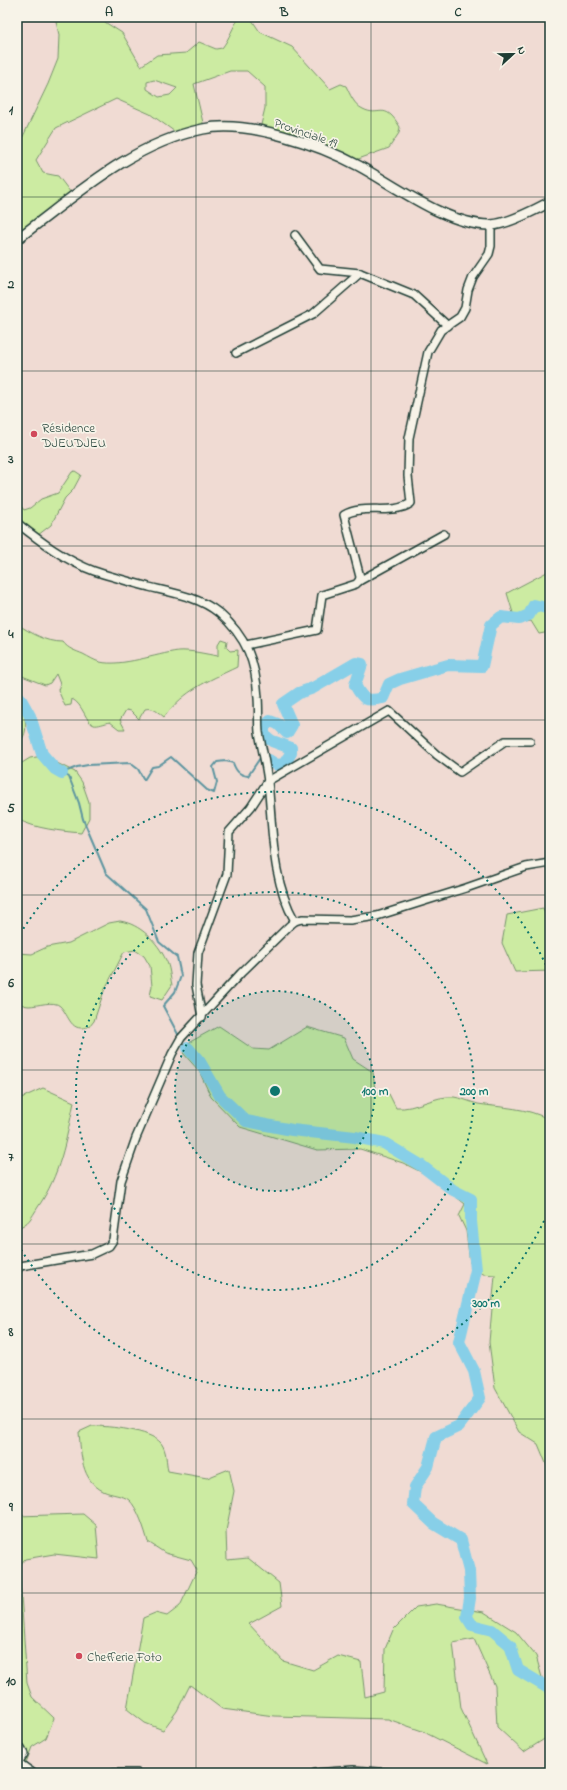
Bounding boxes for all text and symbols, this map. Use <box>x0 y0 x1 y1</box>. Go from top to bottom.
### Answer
text: A <box>105 3 113 22</box>
text: B <box>279 3 289 22</box>
text: C <box>454 3 462 22</box>
north arrow <box>493 34 533 74</box>
text: N <box>513 44 530 57</box>
text: 1 <box>9 101 14 120</box>
street label: Provinciale 19 <box>271 114 340 153</box>
text: 2 <box>7 275 15 294</box>
place label: Résidence DJEUDJEU <box>41 419 106 453</box>
marker: Résidence DJEUDJEU <box>29 429 39 439</box>
text: 3 <box>7 450 14 469</box>
text: 4 <box>7 625 14 644</box>
text: 5 <box>7 799 15 818</box>
text: 6 <box>7 974 14 993</box>
text: 100 m <box>362 1083 389 1101</box>
text: 200 m <box>459 1083 489 1101</box>
centre of rings <box>268 1084 282 1098</box>
text: 7 <box>8 1148 14 1167</box>
text: 300 m <box>471 1295 501 1313</box>
text: 8 <box>8 1323 14 1342</box>
text: 9 <box>8 1498 14 1517</box>
place label: Chefferie Foto <box>87 1648 162 1667</box>
marker: Chefferie Foto <box>74 1651 84 1661</box>
text: 10 <box>6 1672 16 1691</box>

